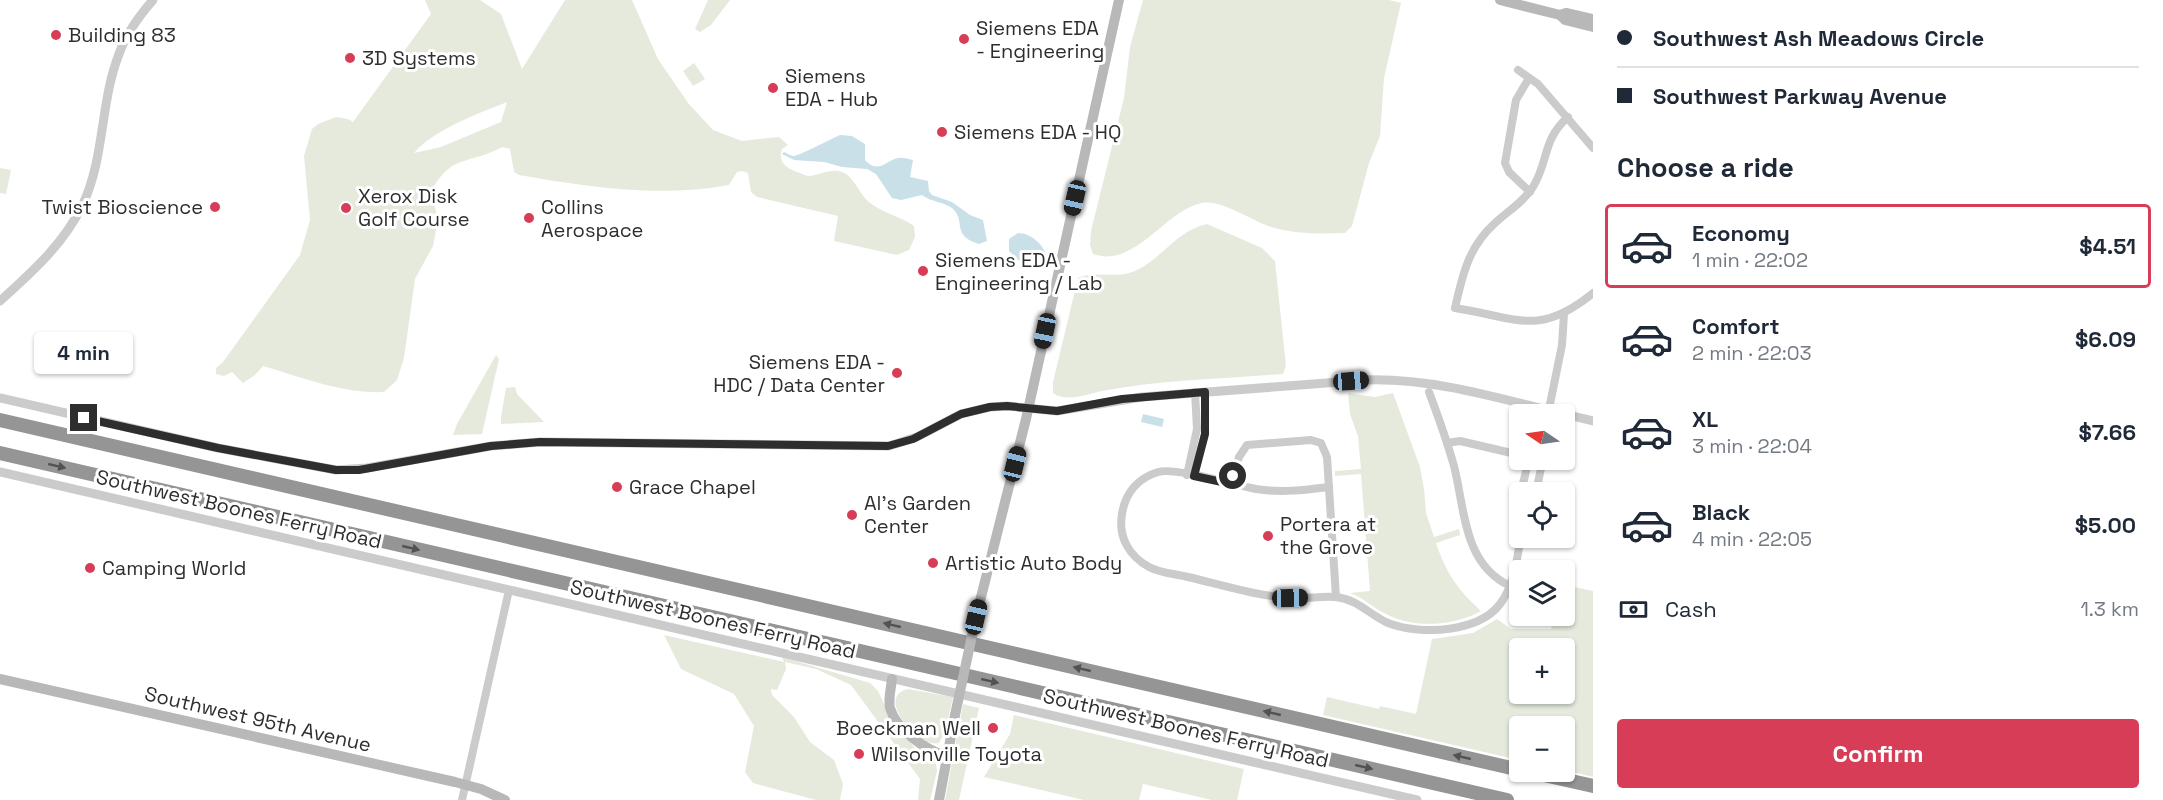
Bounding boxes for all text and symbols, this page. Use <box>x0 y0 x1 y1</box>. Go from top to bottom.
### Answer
place label: Siemens EDA - Engineering <box>976 15 1104 64</box>
place label: Building 83 <box>68 22 176 48</box>
text: Southwest Ash Meadows Circle <box>1653 24 1984 52</box>
marker: Building 83 <box>49 28 63 42</box>
marker: Siemens EDA - Engineering <box>957 32 971 46</box>
place label: 3D Systems <box>362 45 476 71</box>
marker: 3D Systems <box>343 51 357 65</box>
place label: Siemens EDA - Hub <box>785 63 878 112</box>
marker: Siemens EDA - Hub <box>766 81 780 95</box>
text: Southwest Parkway Avenue <box>1653 82 1947 110</box>
place label: Siemens EDA - HQ <box>954 119 1121 145</box>
marker: Siemens EDA - HQ <box>935 125 949 139</box>
text: Choose a ride <box>1617 150 1794 185</box>
car <box>1062 178 1088 218</box>
place label: Xerox Disk Golf Course <box>358 183 470 232</box>
place label: Twist Bioscience <box>41 194 203 220</box>
place label: Collins Aerospace <box>541 194 643 243</box>
marker: Twist Bioscience <box>208 200 222 214</box>
marker: Xerox Disk Golf Course <box>339 201 353 215</box>
marker: Collins Aerospace <box>522 211 536 225</box>
icon: car <box>1620 219 1674 273</box>
text: Economy <box>1692 219 1790 247</box>
text: $4.51 <box>2079 232 2136 260</box>
place label: Siemens EDA - Engineering / Lab <box>935 247 1103 296</box>
text: 1 min · 22:02 <box>1692 247 1808 273</box>
marker: Siemens EDA - Engineering / Lab <box>916 264 930 278</box>
car <box>1032 312 1058 350</box>
icon: car <box>1620 312 1674 366</box>
text: Comfort <box>1692 312 1780 340</box>
text: $6.09 <box>2075 325 2136 353</box>
callout: 4 min <box>34 331 134 373</box>
text: 4 min <box>57 340 110 366</box>
text: 2 min · 22:03 <box>1692 340 1812 366</box>
place label: Siemens EDA - HDC / Data Center <box>713 349 885 398</box>
marker: Siemens EDA - HDC / Data Center <box>890 366 904 380</box>
car <box>1332 371 1370 391</box>
route end <box>70 404 97 431</box>
north arrow <box>1509 404 1575 470</box>
map controls <box>1509 404 1575 782</box>
icon: car <box>1620 405 1674 459</box>
text: XL <box>1692 405 1718 433</box>
text: $7.66 <box>2078 418 2136 446</box>
text: 3 min · 22:04 <box>1692 433 1812 459</box>
car <box>1002 444 1028 484</box>
one-way arrow <box>48 462 66 472</box>
route start <box>1219 462 1246 489</box>
street label: Southwest Boones Ferry Road <box>94 463 384 555</box>
place label: Grace Chapel <box>629 474 756 500</box>
marker: Grace Chapel <box>610 480 624 494</box>
button: locate <box>1509 482 1575 548</box>
place label: Al's Garden Center <box>864 490 971 539</box>
icon: car <box>1620 498 1674 552</box>
text: Black <box>1692 498 1750 526</box>
marker: Al's Garden Center <box>845 508 859 522</box>
place label: Portera at the Grove <box>1280 511 1376 560</box>
text: $5.00 <box>2075 511 2136 539</box>
text: 4 min · 22:05 <box>1692 526 1812 552</box>
marker: Portera at the Grove <box>1261 529 1275 543</box>
one-way arrow <box>402 544 421 553</box>
place label: Artistic Auto Body <box>945 550 1122 576</box>
place label: Camping World <box>102 555 246 581</box>
marker: Artistic Auto Body <box>926 556 940 570</box>
button: layers <box>1509 560 1575 626</box>
marker: Camping World <box>83 561 97 575</box>
street label: Southwest Boones Ferry Road <box>568 573 858 665</box>
car <box>1272 589 1308 607</box>
icon: cash <box>1617 593 1650 626</box>
text: Cash <box>1665 595 1717 623</box>
text: 1.3 km <box>2080 596 2139 622</box>
car <box>963 597 989 637</box>
one-way arrow <box>883 620 902 630</box>
button: + <box>1509 638 1575 704</box>
one-way arrow <box>1073 664 1092 673</box>
one-way arrow <box>980 677 999 686</box>
street label: Southwest 95th Avenue <box>142 680 374 758</box>
street label: Southwest Boones Ferry Road <box>1041 682 1331 774</box>
one-way arrow <box>1263 707 1282 717</box>
place label: Boeckman Well <box>836 715 981 741</box>
button: − <box>1509 716 1575 782</box>
button: Confirm <box>1617 719 2139 788</box>
marker: Boeckman Well <box>986 721 1000 735</box>
place label: Wilsonville Toyota <box>871 741 1042 767</box>
marker: Wilsonville Toyota <box>852 747 866 761</box>
one-way arrow <box>1453 751 1472 761</box>
one-way arrow <box>1355 763 1373 773</box>

